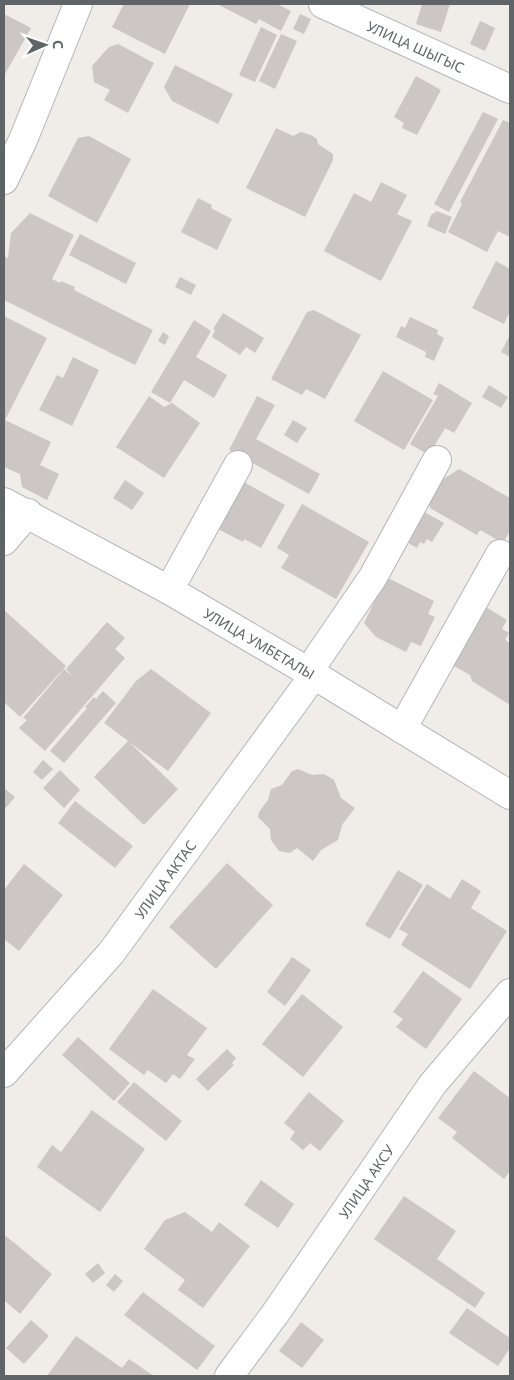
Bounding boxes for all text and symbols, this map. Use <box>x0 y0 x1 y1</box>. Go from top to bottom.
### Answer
street label: УЛИЦА ШЫГЫС <box>364 16 468 77</box>
north arrow <box>20 20 70 70</box>
text: С <box>49 40 68 49</box>
street label: УЛИЦА УМБЕТАЛЫ <box>200 603 319 683</box>
street label: УЛИЦА АКТАС <box>130 836 200 922</box>
street label: УЛИЦА АКСУ <box>334 1140 398 1222</box>

